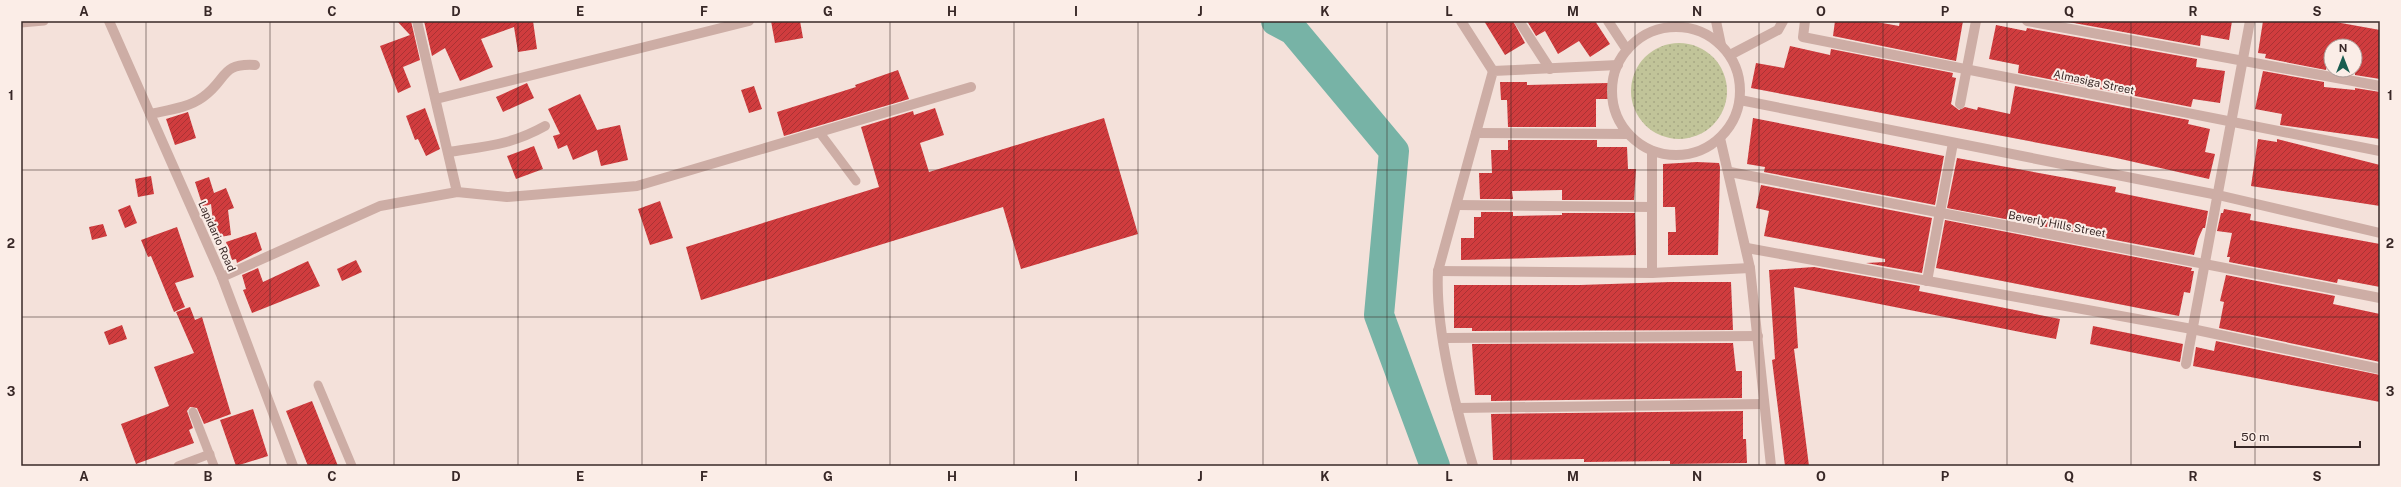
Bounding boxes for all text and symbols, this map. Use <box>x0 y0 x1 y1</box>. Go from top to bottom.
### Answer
text: A <box>79 4 89 19</box>
text: B <box>204 4 213 19</box>
text: C <box>327 4 337 19</box>
text: D <box>451 4 461 19</box>
text: E <box>576 4 584 19</box>
text: F <box>700 4 708 19</box>
text: G <box>823 4 833 19</box>
text: H <box>947 4 957 19</box>
text: I <box>1074 4 1078 19</box>
text: J <box>1197 4 1203 19</box>
text: K <box>1320 4 1330 19</box>
text: L <box>1445 4 1453 19</box>
text: M <box>1567 4 1579 19</box>
text: N <box>1692 4 1702 19</box>
text: O <box>1816 4 1826 19</box>
text: P <box>1941 4 1950 19</box>
text: Q <box>2064 4 2074 19</box>
text: R <box>2188 4 2198 19</box>
text: S <box>2313 4 2322 19</box>
north arrow <box>2323 38 2363 78</box>
text: N <box>2339 42 2347 54</box>
street label: Almasiga Street <box>2052 68 2136 96</box>
text: 1 <box>8 88 14 103</box>
text: 1 <box>2387 88 2393 103</box>
street label: Lapidario Road <box>196 199 238 273</box>
street label: Beverly Hills Street <box>2007 209 2107 239</box>
text: 2 <box>7 236 15 251</box>
text: 2 <box>2386 236 2394 251</box>
text: 3 <box>7 384 16 399</box>
text: 3 <box>2386 384 2395 399</box>
scale bar <box>2235 423 2360 449</box>
text: 50 m <box>2241 430 2269 444</box>
text: A <box>79 469 89 484</box>
text: B <box>204 469 213 484</box>
text: C <box>327 469 337 484</box>
text: D <box>451 469 461 484</box>
text: E <box>576 469 584 484</box>
text: F <box>700 469 708 484</box>
text: G <box>823 469 833 484</box>
text: H <box>947 469 957 484</box>
text: I <box>1074 469 1078 484</box>
text: J <box>1197 469 1203 484</box>
text: K <box>1320 469 1330 484</box>
text: L <box>1445 469 1453 484</box>
text: M <box>1567 469 1579 484</box>
text: N <box>1692 469 1702 484</box>
text: O <box>1816 469 1826 484</box>
text: P <box>1941 469 1950 484</box>
text: Q <box>2064 469 2074 484</box>
text: R <box>2188 469 2198 484</box>
text: S <box>2313 469 2322 484</box>

